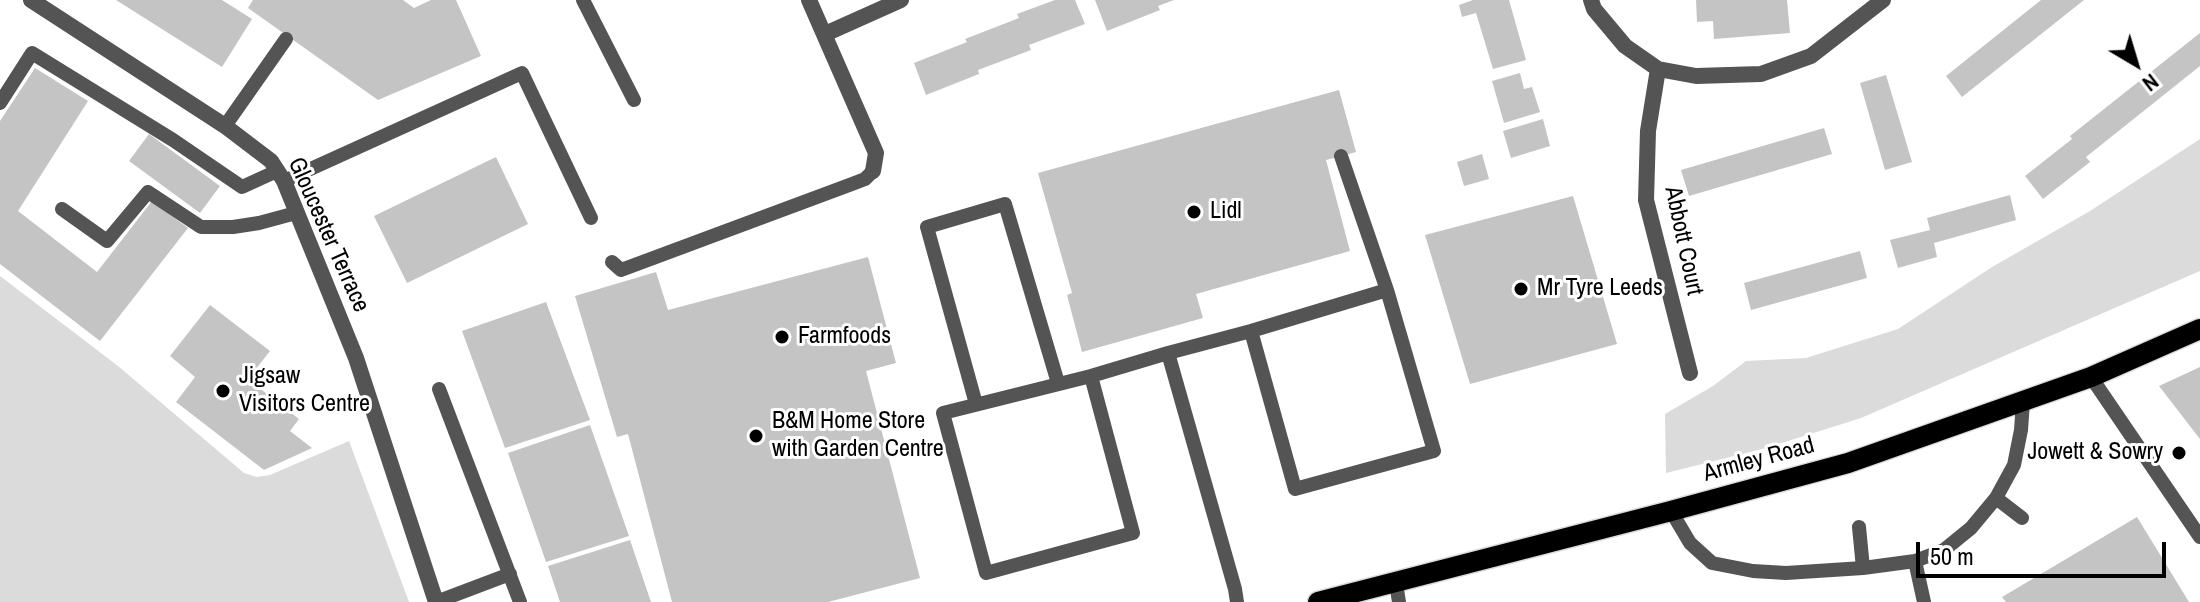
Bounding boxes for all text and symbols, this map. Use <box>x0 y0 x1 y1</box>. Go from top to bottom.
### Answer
north arrow <box>2096 24 2176 104</box>
text: N <box>2136 67 2165 99</box>
street label: Gloucester Terrace <box>281 153 375 317</box>
street label: Abbott Court <box>1657 184 1709 298</box>
place label: Lidl <box>1210 198 1242 226</box>
marker: Lidl <box>1185 203 1203 221</box>
place label: Mr Tyre Leeds <box>1537 275 1663 303</box>
marker: Mr Tyre Leeds <box>1512 280 1530 298</box>
place label: Farmfoods <box>798 323 891 351</box>
marker: Farmfoods <box>773 328 791 346</box>
place label: Jigsaw Visitors Centre <box>239 363 370 419</box>
marker: Jigsaw Visitors Centre <box>214 382 232 400</box>
place label: B&M Home Store with Garden Centre <box>772 408 944 464</box>
marker: B&M Home Store with Garden Centre <box>747 427 765 445</box>
street label: Armley Road <box>1700 431 1818 489</box>
place label: Jowett & Sowry <box>2027 439 2163 467</box>
marker: Jowett & Sowry <box>2170 444 2188 462</box>
scale bar <box>1920 526 2170 576</box>
text: 50 m <box>1930 540 1974 572</box>

